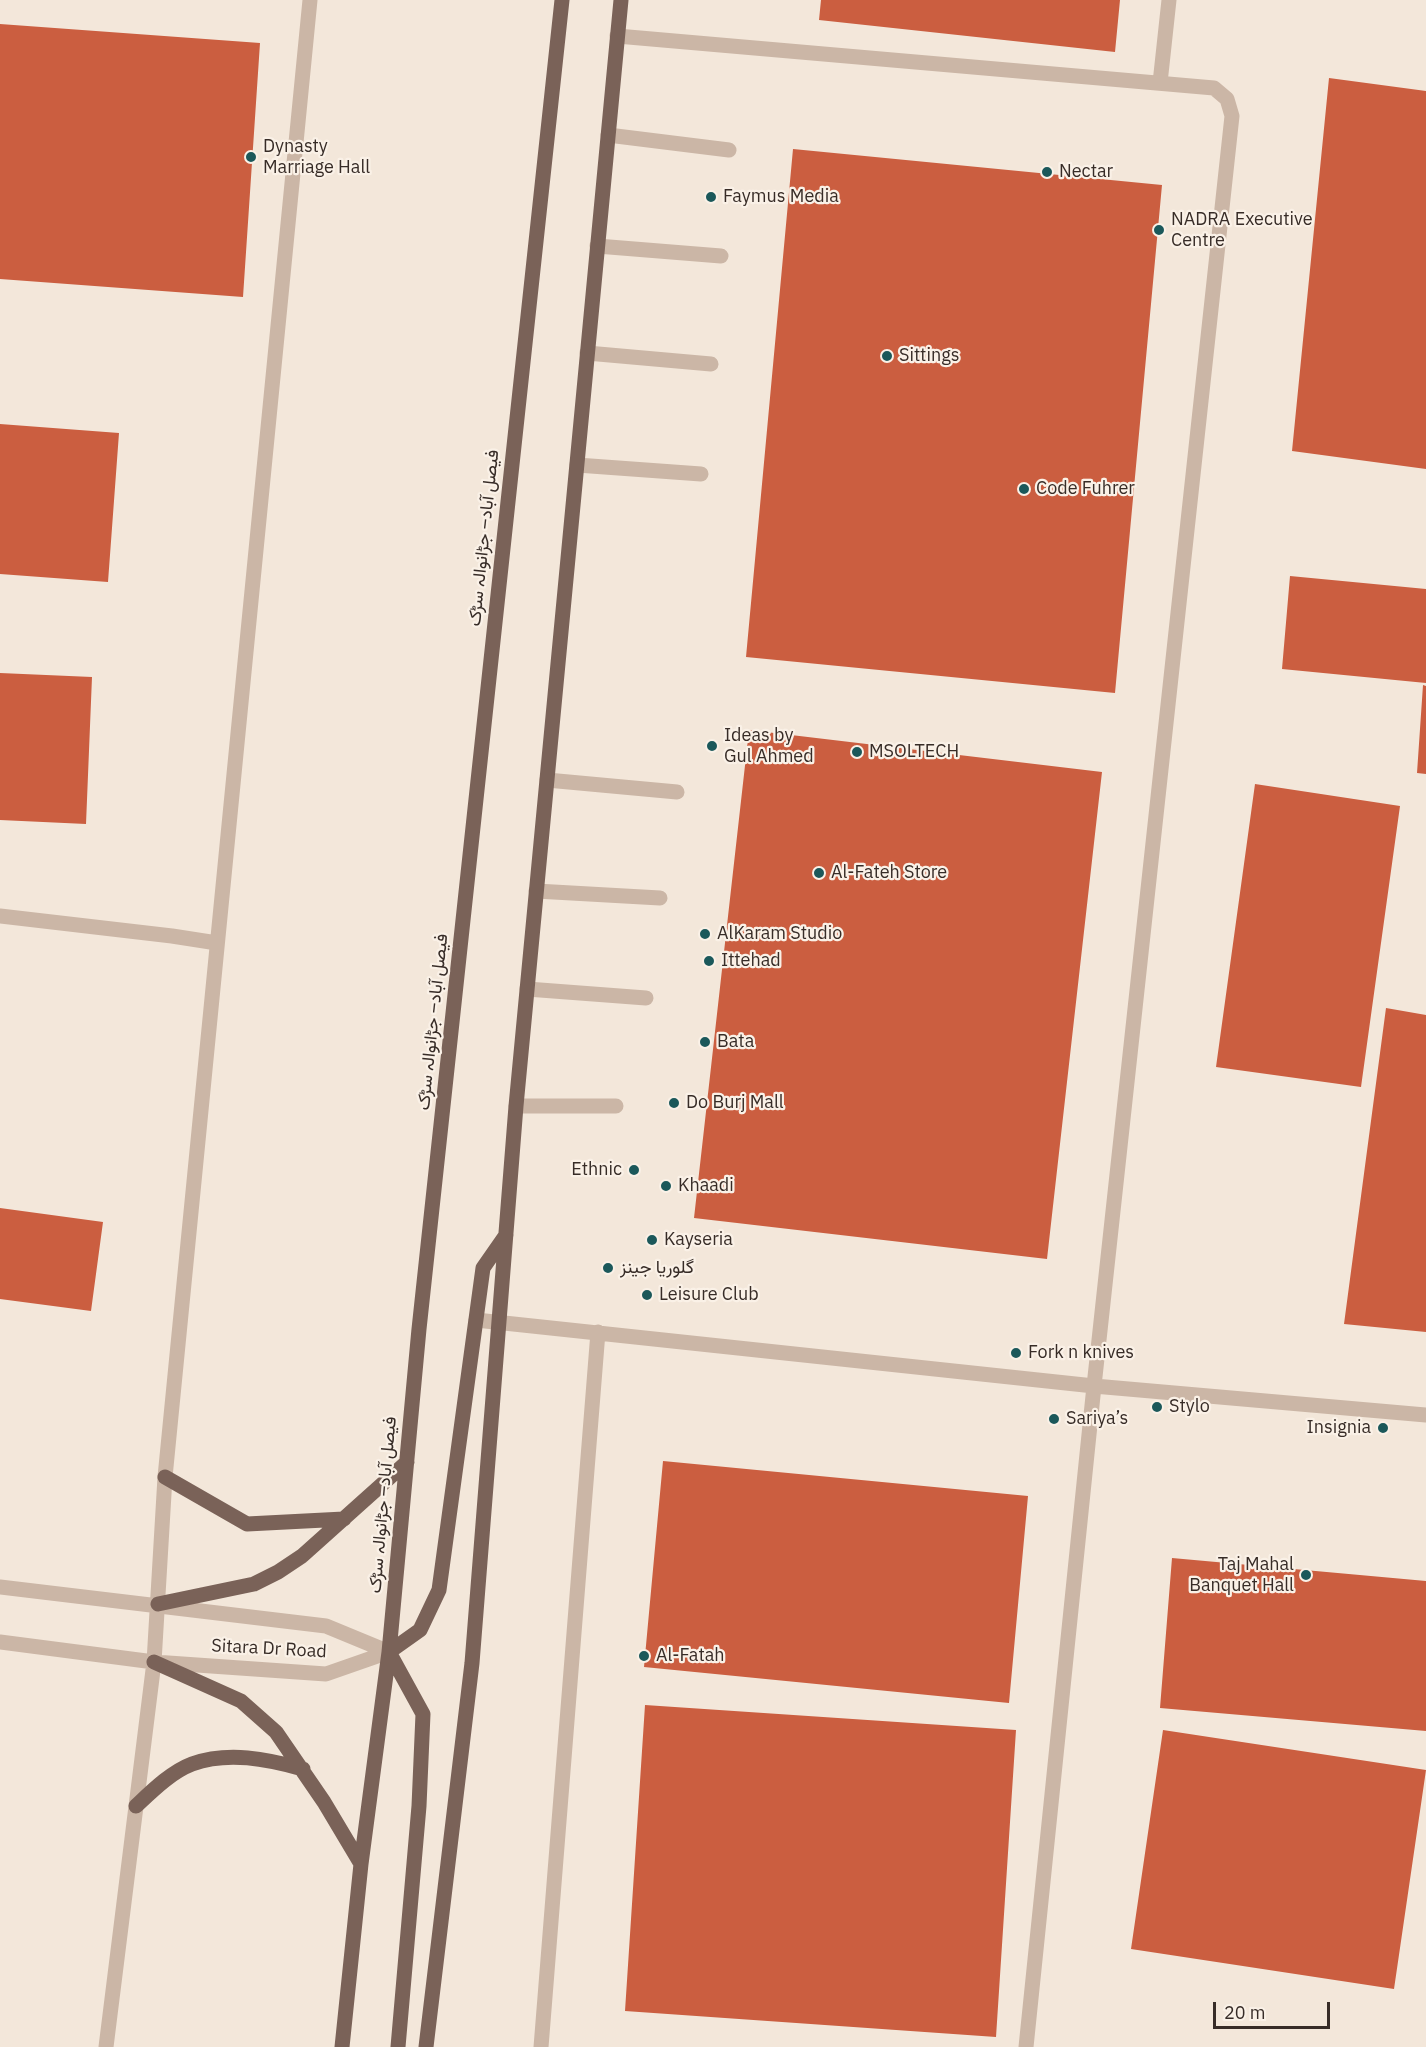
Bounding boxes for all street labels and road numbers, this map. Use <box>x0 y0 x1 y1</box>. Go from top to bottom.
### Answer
street label: فیصل آباد– جڑانوالہ سڑک <box>464 449 504 627</box>
street label: فیصل آباد– جڑانوالہ سڑک <box>413 933 453 1111</box>
street label: فیصل آباد– جڑانوالہ سڑک <box>365 1416 401 1594</box>
street label: Sitara Dr Road <box>211 1635 327 1663</box>

